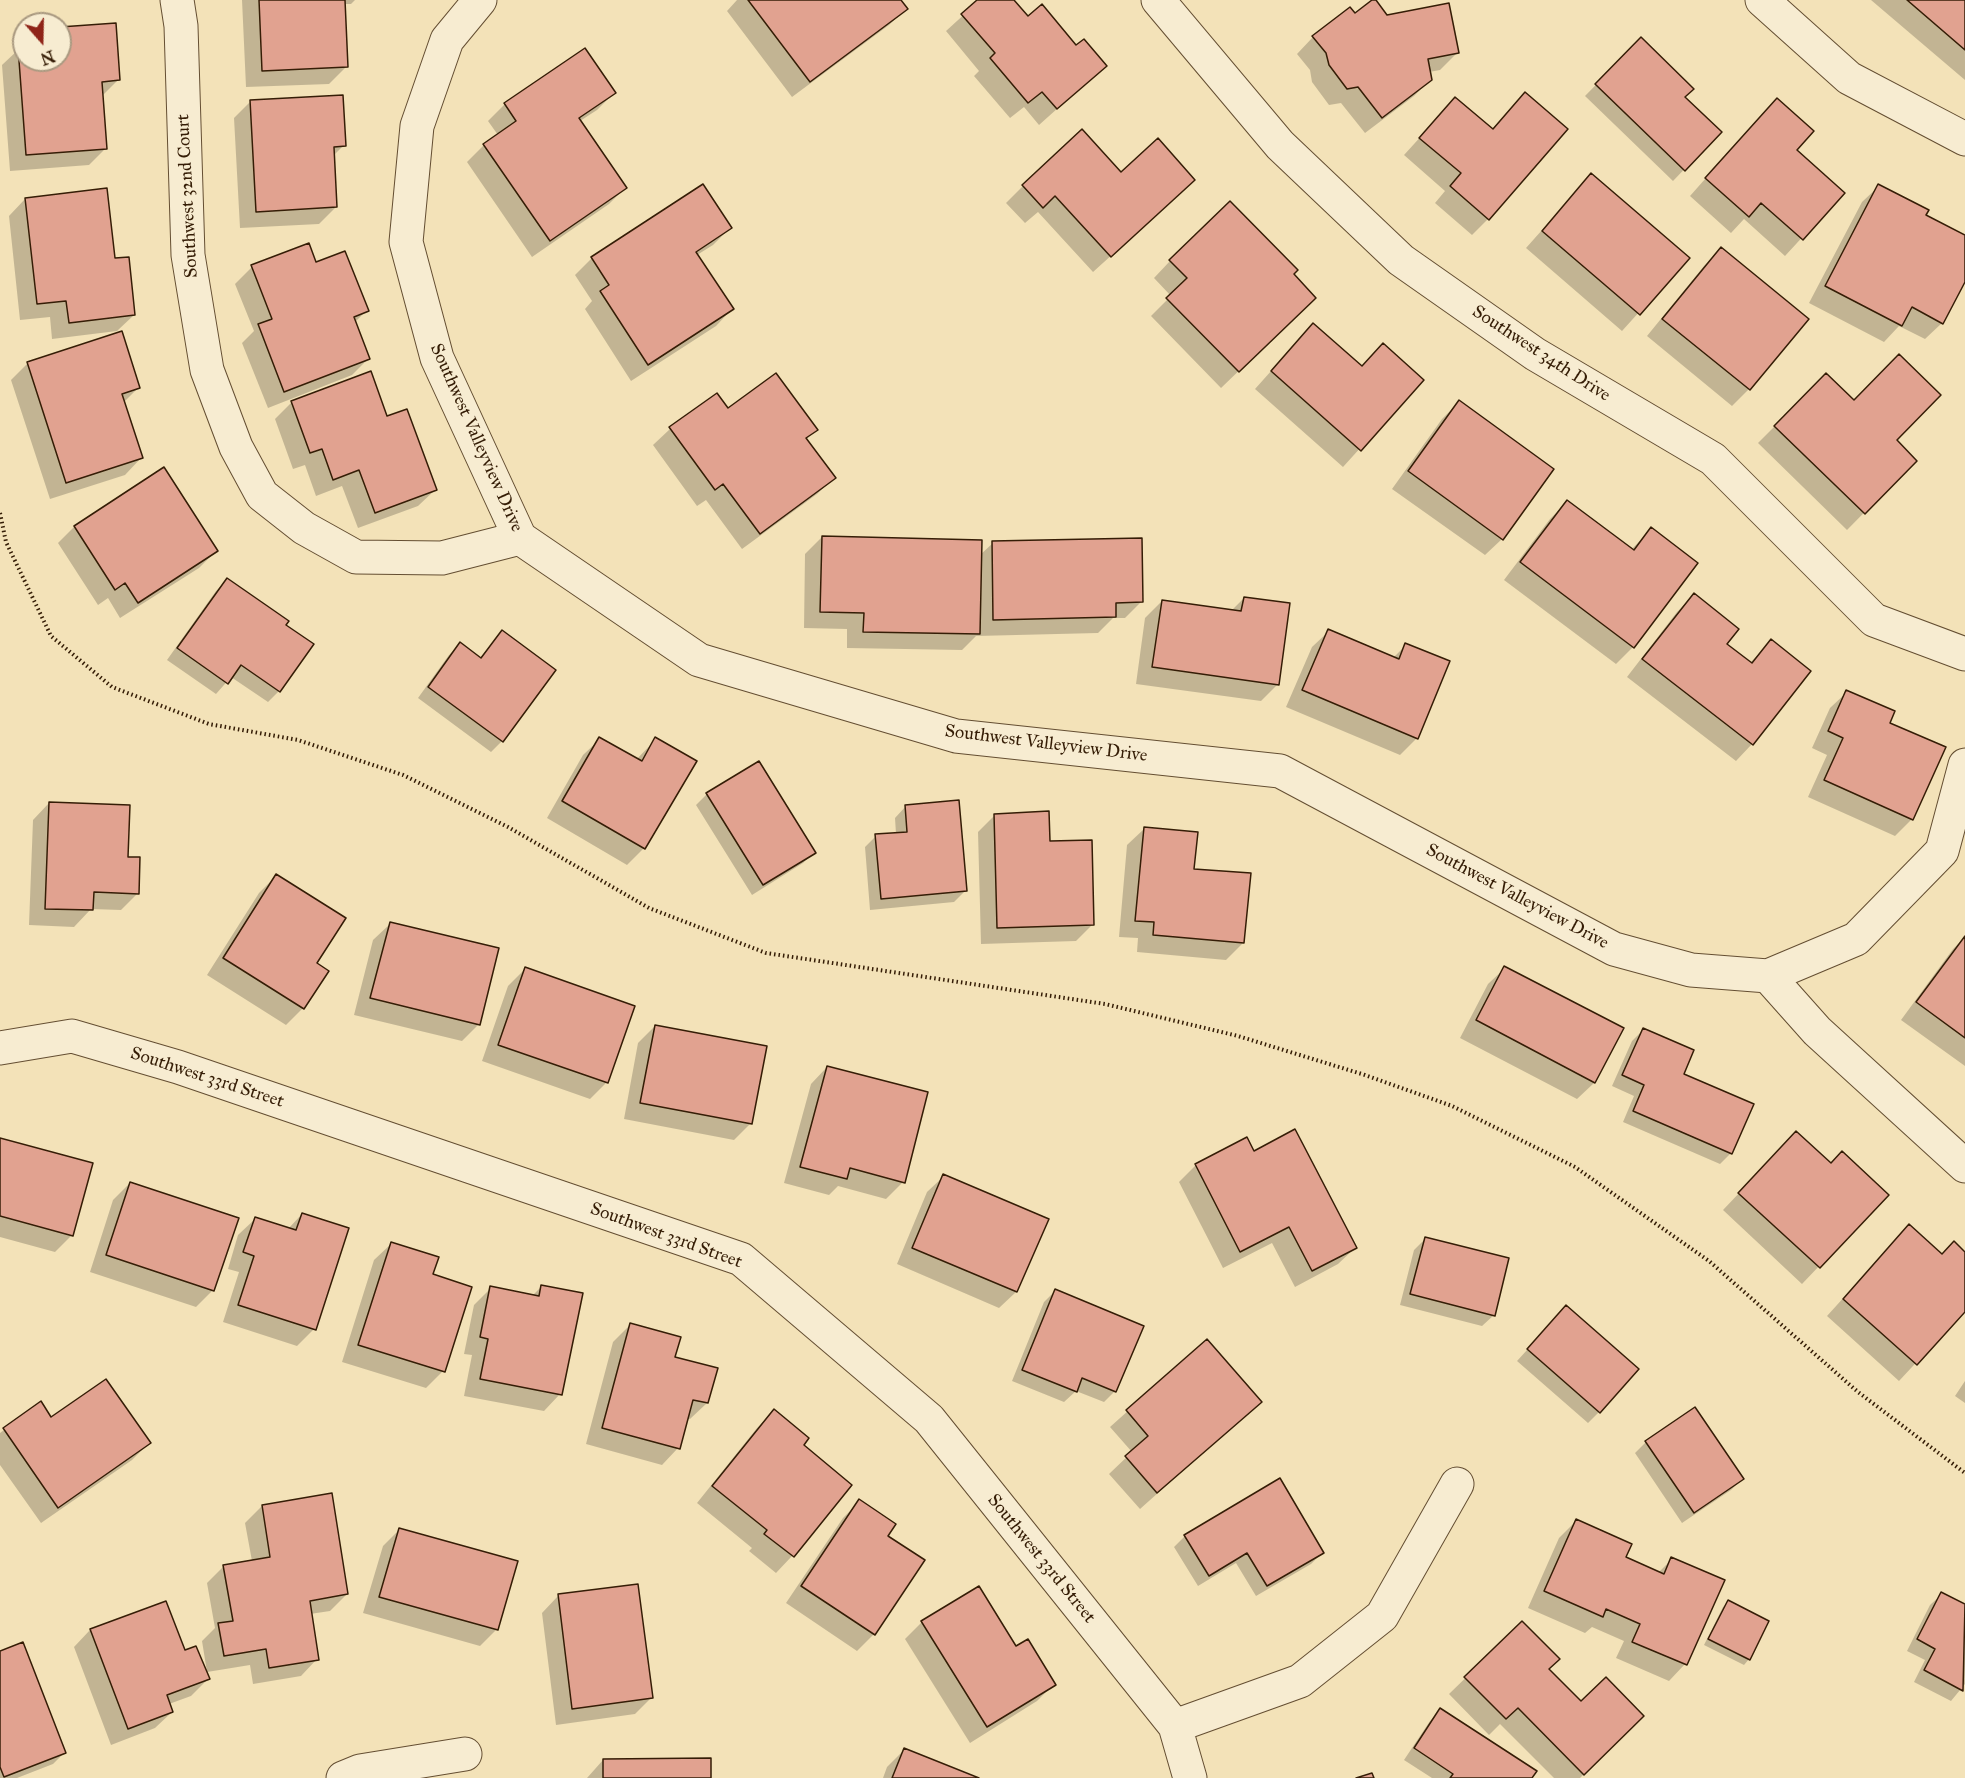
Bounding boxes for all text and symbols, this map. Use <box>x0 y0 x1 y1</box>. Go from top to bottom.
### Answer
north arrow <box>12 12 72 72</box>
text: N <box>38 46 57 69</box>
street label: Southwest 32nd Court <box>173 113 203 279</box>
street label: Southwest 34th Drive <box>1468 301 1614 407</box>
street label: Southwest Valleyview Drive <box>425 340 527 536</box>
street label: Southwest Valleyview Drive <box>944 721 1148 767</box>
street label: Southwest Valleyview Drive <box>1422 840 1612 954</box>
street label: Southwest 33rd Street <box>128 1043 286 1113</box>
street label: Southwest 33rd Street <box>587 1198 745 1274</box>
street label: Southwest 33rd Street <box>982 1490 1100 1628</box>

